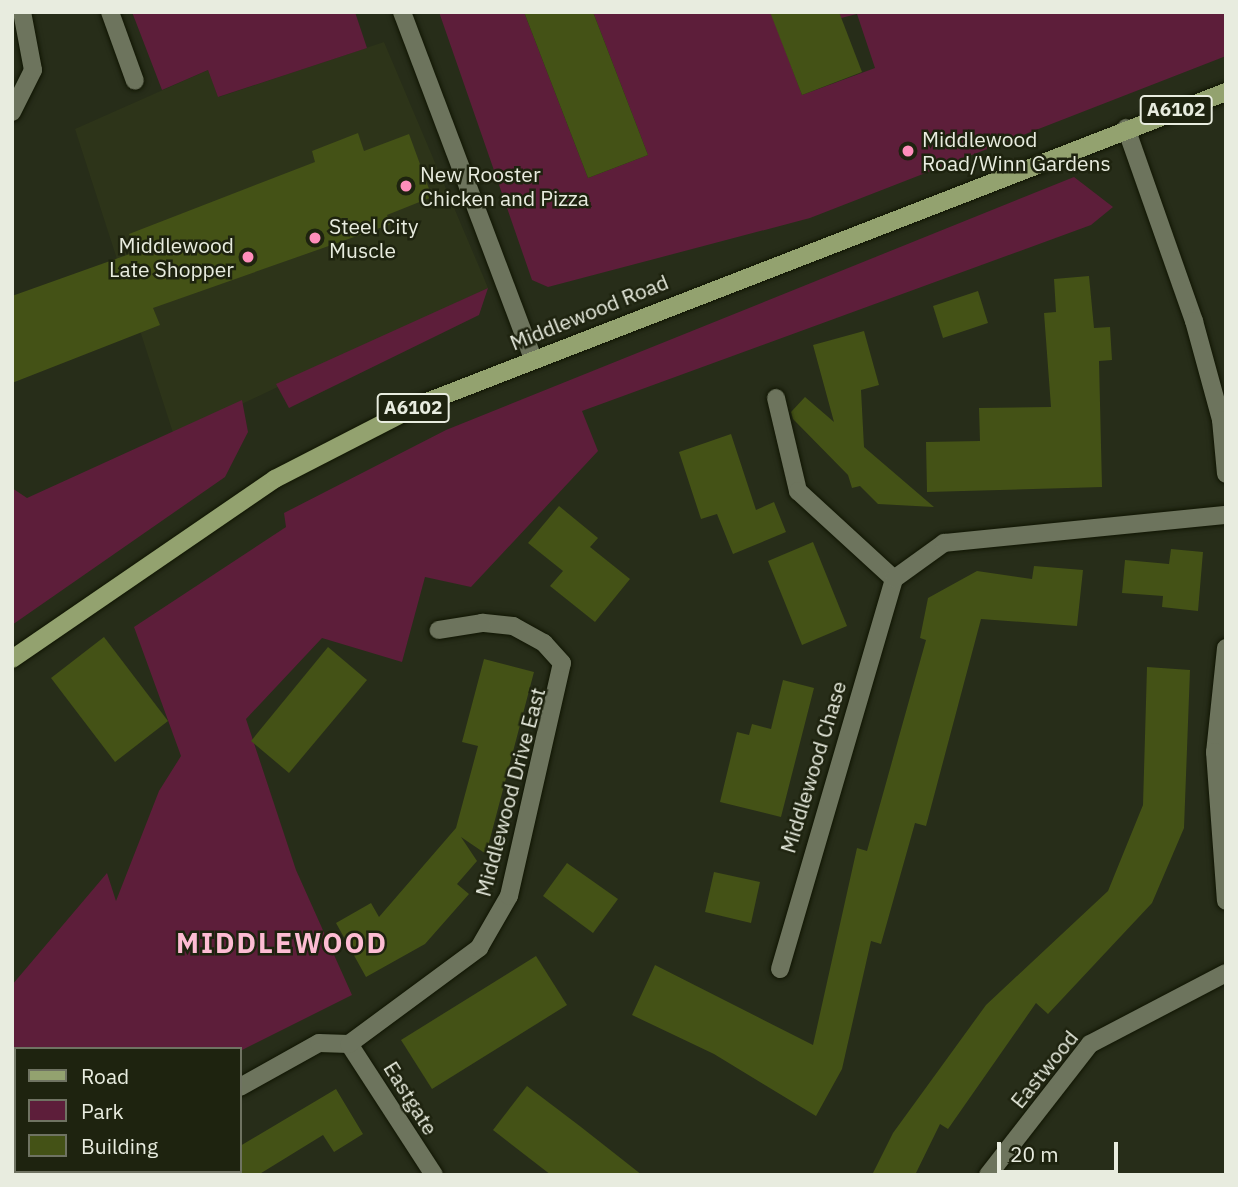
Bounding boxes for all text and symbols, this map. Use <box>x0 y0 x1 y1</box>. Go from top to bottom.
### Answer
road number: A6102 <box>1139 94 1213 125</box>
place label: Middlewood Road/Winn Gardens <box>922 126 1111 176</box>
marker: Middlewood Road/Winn Gardens <box>900 143 916 159</box>
place label: New Rooster Chicken and Pizza <box>420 161 589 211</box>
marker: New Rooster Chicken and Pizza <box>398 178 414 194</box>
place label: Steel City Muscle <box>329 213 418 263</box>
marker: Steel City Muscle <box>307 230 323 246</box>
place label: Middlewood Late Shopper <box>109 232 234 282</box>
marker: Middlewood Late Shopper <box>240 249 256 265</box>
street label: Middlewood Road <box>506 269 672 355</box>
road number: A6102 <box>376 392 450 424</box>
street label: Middlewood Chase <box>775 678 851 856</box>
street label: Middlewood Drive East <box>470 685 550 899</box>
district label: MIDDLEWOOD <box>177 926 387 960</box>
street label: Eastwood <box>1005 1025 1083 1113</box>
legend <box>14 1047 242 1173</box>
street label: Eastgate <box>379 1057 443 1139</box>
text: Road <box>81 1062 129 1090</box>
text: Park <box>81 1097 124 1125</box>
scale bar <box>1000 1128 1121 1172</box>
text: Building <box>81 1132 158 1160</box>
text: 20 m <box>1010 1140 1059 1168</box>

